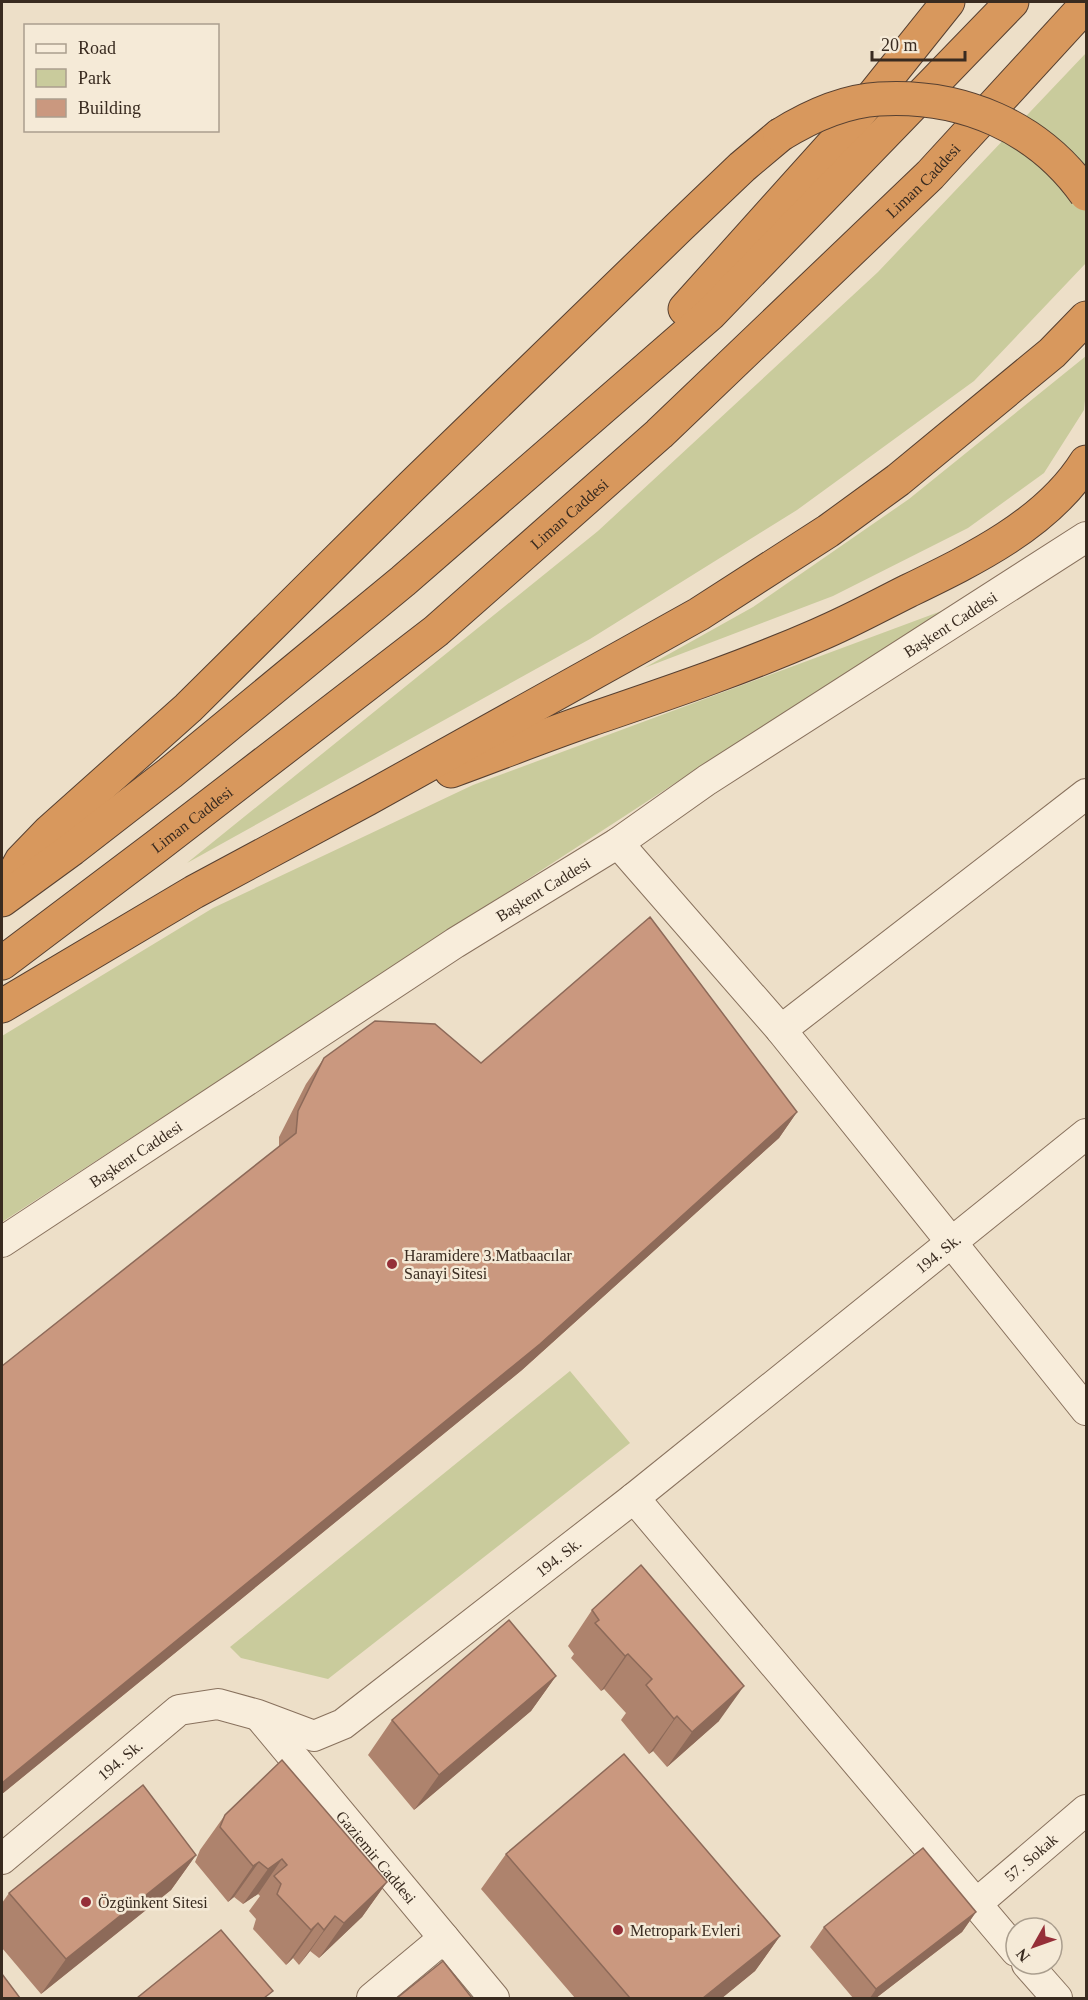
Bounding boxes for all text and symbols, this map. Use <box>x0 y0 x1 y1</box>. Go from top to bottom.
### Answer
legend <box>24 24 219 132</box>
scale bar <box>872 24 965 62</box>
text: 20 m <box>881 35 918 55</box>
text: Road <box>78 38 116 58</box>
text: Park <box>78 68 111 88</box>
text: Building <box>78 98 141 118</box>
street label: Liman Caddesi <box>883 140 964 221</box>
street label: Liman Caddesi <box>527 475 612 552</box>
street label: Başkent Caddesi <box>901 588 1001 661</box>
street label: Liman Caddesi <box>148 783 236 856</box>
street label: Başkent Caddesi <box>493 854 594 925</box>
street label: Başkent Caddesi <box>86 1117 186 1191</box>
street label: 194. Sk. <box>912 1231 964 1277</box>
place label: Haramidere 3.Matbaacılar Sanayi Sitesi <box>404 1247 573 1283</box>
marker: Haramidere 3.Matbaacılar Sanayi Sitesi <box>385 1257 399 1271</box>
street label: 194. Sk. <box>532 1534 585 1580</box>
street label: 194. Sk. <box>94 1737 146 1784</box>
street label: Gaziemir Caddesi <box>333 1807 420 1907</box>
street label: 57. Sokak <box>1001 1830 1061 1885</box>
place label: Özgünkent Sitesi <box>98 1894 208 1912</box>
marker: Özgünkent Sitesi <box>79 1895 93 1909</box>
north arrow <box>1004 1916 1064 1976</box>
place label: Metropark Evleri <box>630 1922 741 1940</box>
marker: Metropark Evleri <box>611 1923 625 1937</box>
text: N <box>1012 1945 1033 1965</box>

